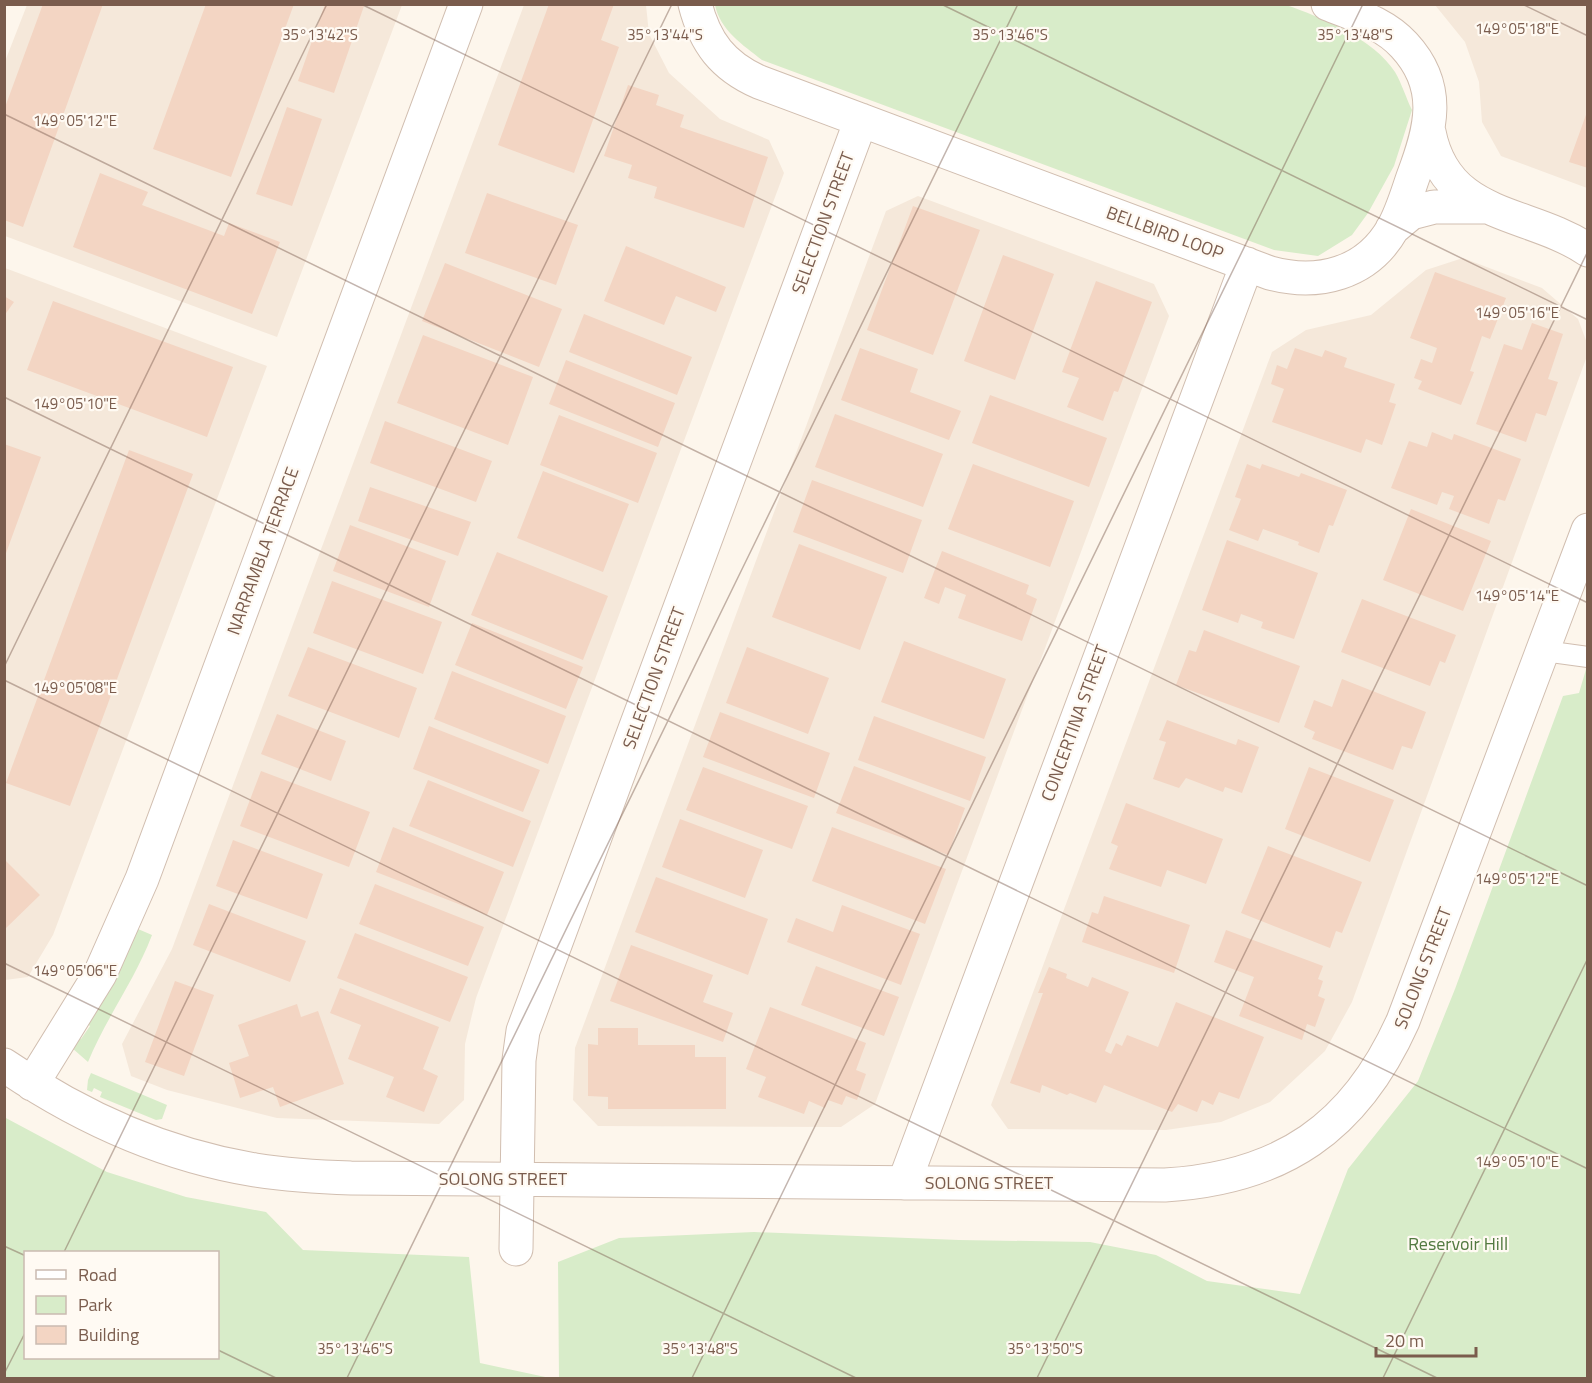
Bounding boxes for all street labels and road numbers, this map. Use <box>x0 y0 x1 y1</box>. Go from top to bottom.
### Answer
street label: SELECTION STREET <box>784 147 861 298</box>
street label: BELLBIRD LOOP <box>1103 199 1228 266</box>
street label: NARRAMBLA TERRACE <box>220 463 305 639</box>
street label: SELECTION STREET <box>615 602 692 753</box>
street label: CONCERTINA STREET <box>1034 640 1116 805</box>
street label: SOLONG STREET <box>1387 902 1458 1033</box>
street label: SOLONG STREET <box>439 1165 568 1192</box>
street label: SOLONG STREET <box>925 1169 1054 1196</box>

